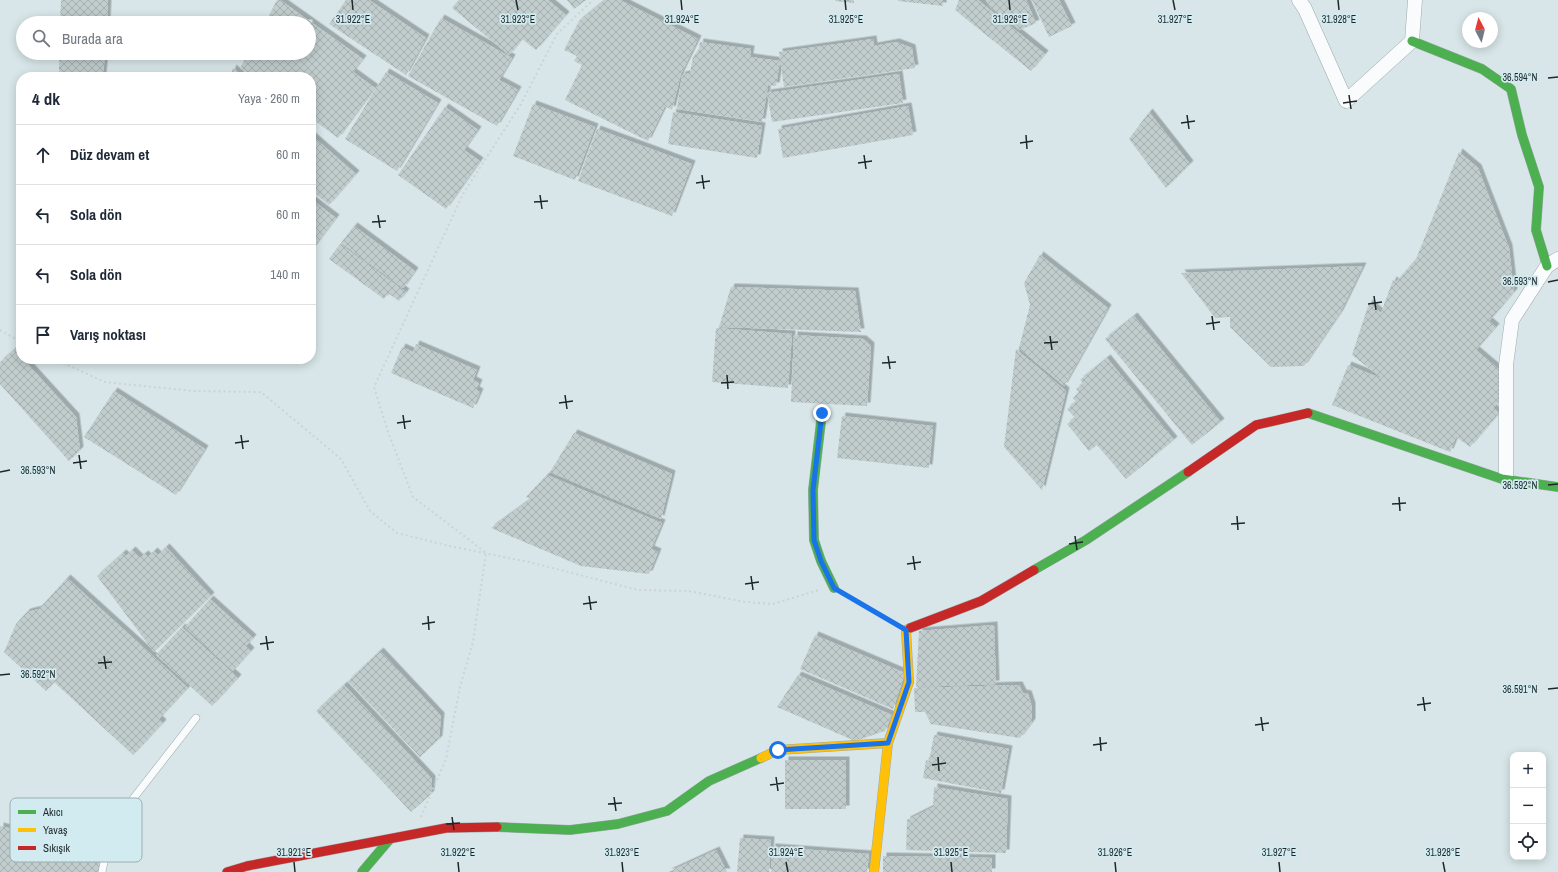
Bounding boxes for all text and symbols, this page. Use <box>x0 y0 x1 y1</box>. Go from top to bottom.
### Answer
north arrow <box>1462 12 1498 48</box>
text: 31.922°E <box>336 13 370 26</box>
text: 31.923°E <box>501 13 535 26</box>
text: 31.924°E <box>665 13 699 26</box>
text: 31.925°E <box>829 13 863 26</box>
text: 31.926°E <box>993 13 1027 26</box>
text: 31.927°E <box>1158 13 1192 26</box>
text: 31.928°E <box>1322 13 1356 26</box>
search box <box>16 16 316 60</box>
icon: search <box>30 27 52 49</box>
text: Burada ara <box>62 28 123 49</box>
text: 36.594°N <box>1503 71 1538 84</box>
text: 4 dk <box>32 87 60 110</box>
text: Yaya · 260 m <box>238 90 300 107</box>
icon: ahead <box>32 144 54 166</box>
text: Düz devam et <box>70 144 149 165</box>
text: 60 m <box>276 146 300 163</box>
icon: left <box>32 204 54 226</box>
text: Sola dön <box>70 204 122 225</box>
text: 60 m <box>276 206 300 223</box>
icon: left <box>32 264 54 286</box>
text: Sola dön <box>70 264 122 285</box>
text: 140 m <box>270 266 300 283</box>
text: 36.593°N <box>1503 275 1538 288</box>
icon: arrive <box>32 324 54 346</box>
text: Varış noktası <box>70 324 146 345</box>
route end <box>813 404 831 422</box>
text: 36.593°N <box>21 464 56 477</box>
text: 36.592°N <box>1503 479 1538 492</box>
text: 36.592°N <box>21 668 56 681</box>
text: 36.591°N <box>1503 683 1538 696</box>
route start <box>769 741 787 759</box>
map controls <box>1510 752 1546 860</box>
button: + <box>1510 752 1546 788</box>
button: − <box>1510 788 1546 824</box>
legend <box>10 798 142 862</box>
text: Akıcı <box>42 805 63 819</box>
text: Yavaş <box>43 823 68 837</box>
button: locate <box>1510 824 1546 860</box>
text: Sıkışık <box>43 841 71 855</box>
text: 31.921°E <box>277 846 311 859</box>
text: 31.922°E <box>441 846 475 859</box>
text: 31.923°E <box>605 846 639 859</box>
text: 31.924°E <box>769 846 803 859</box>
text: 31.925°E <box>934 846 968 859</box>
text: 31.926°E <box>1098 846 1132 859</box>
text: 31.927°E <box>1262 846 1296 859</box>
text: 31.928°E <box>1426 846 1460 859</box>

